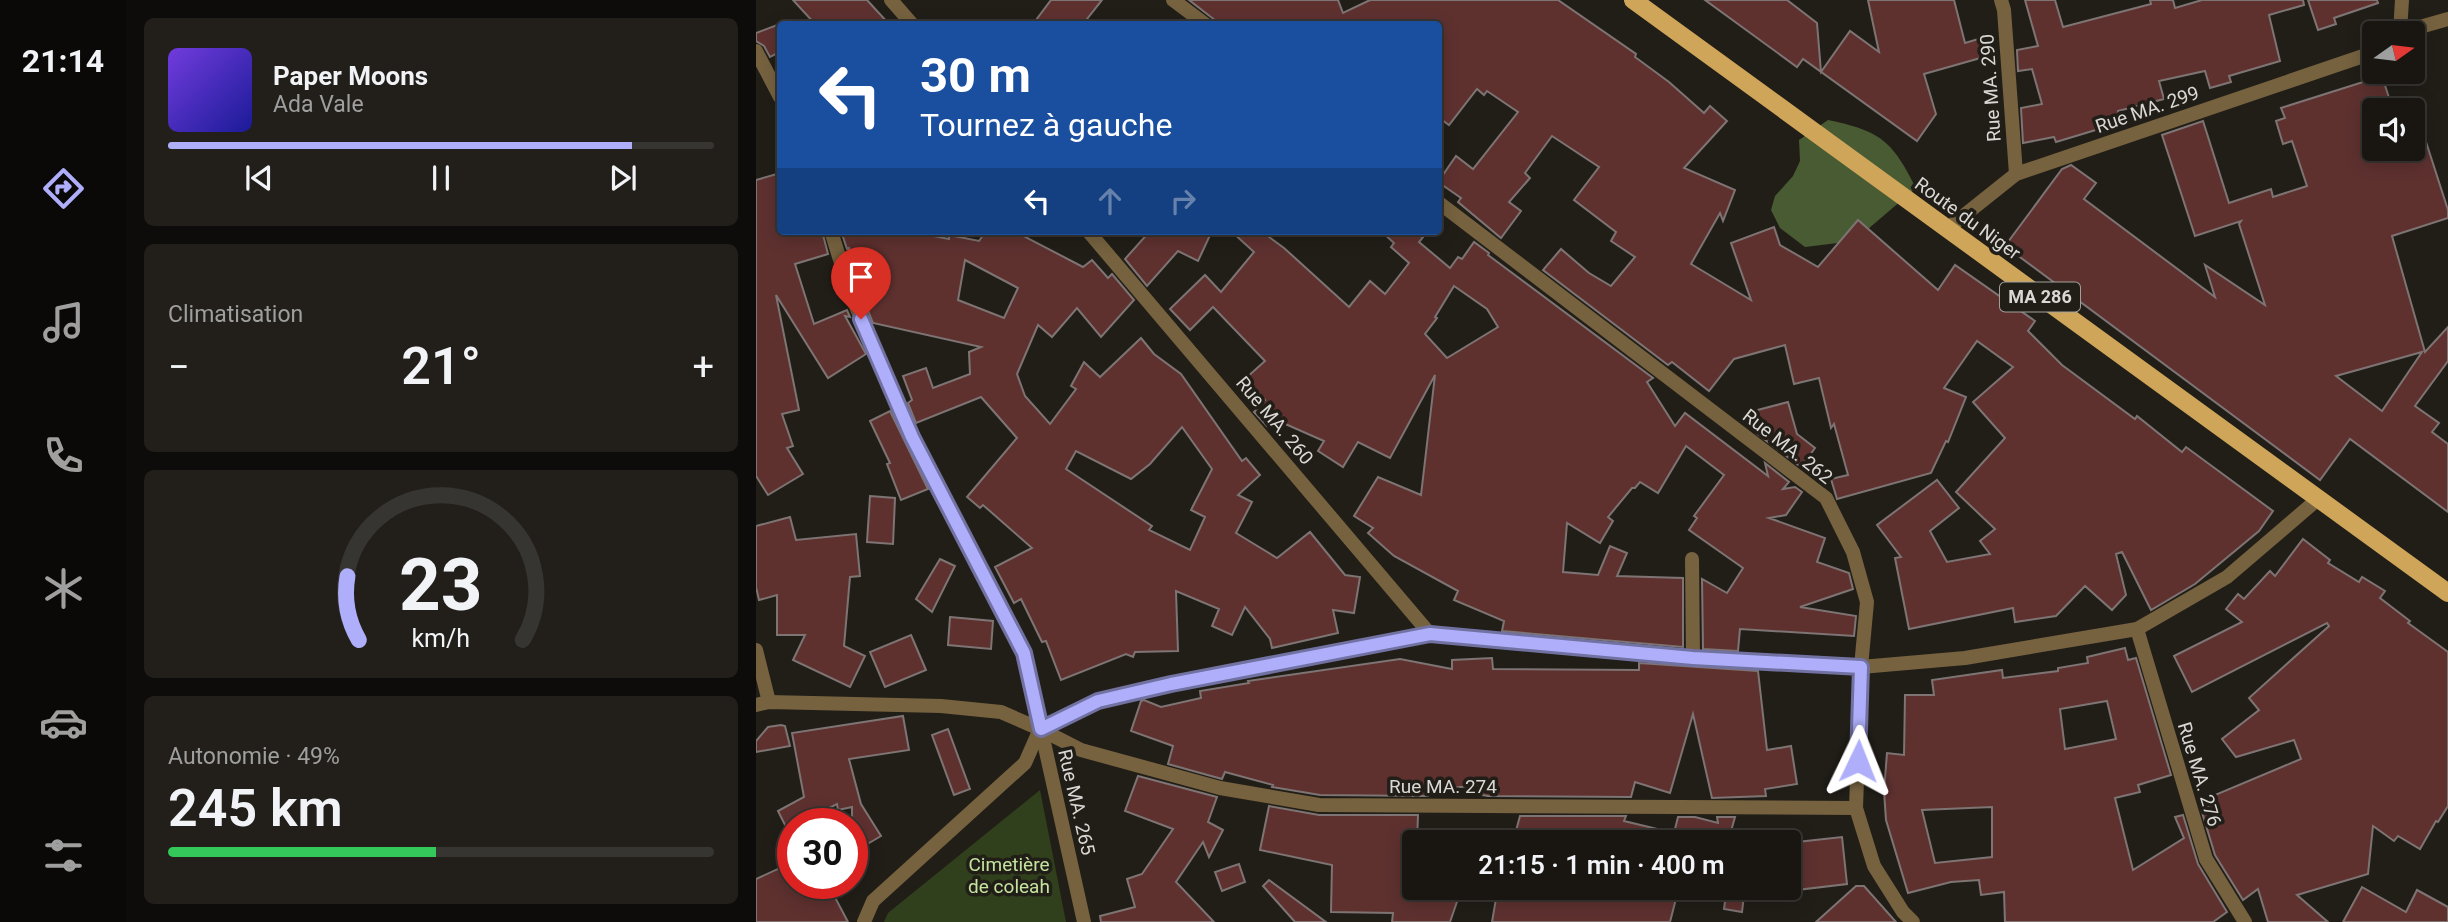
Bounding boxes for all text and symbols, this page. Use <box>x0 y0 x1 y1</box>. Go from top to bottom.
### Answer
north arrow <box>2362 21 2426 84</box>
map controls <box>2362 21 2425 161</box>
street label: Rue MA. 290 <box>1975 33 2006 143</box>
text: 21:14 <box>22 42 104 80</box>
text: 30 m <box>920 47 1031 104</box>
icon: left <box>805 49 896 140</box>
text: Paper Moons <box>273 61 428 91</box>
street label: Rue MA. 299 <box>2092 81 2202 138</box>
text: Ada Vale <box>273 91 364 118</box>
button: sound <box>2362 98 2425 161</box>
text: Tournez à gauche <box>920 106 1172 144</box>
icon: previous <box>240 159 278 197</box>
icon: pause <box>422 159 460 197</box>
icon: next <box>604 159 642 197</box>
icon: directions <box>39 164 88 213</box>
street label: Route du Niger <box>1910 172 2026 265</box>
icon: left <box>1018 182 1056 220</box>
icon: ahead <box>1091 182 1129 220</box>
icon: right <box>1164 182 1202 220</box>
pin <box>831 247 891 319</box>
icon: arrive <box>842 258 880 296</box>
road number: MA 286 <box>2000 282 2080 312</box>
icon: music <box>39 298 88 347</box>
text: Climatisation <box>168 301 303 328</box>
text: 21° <box>401 336 481 397</box>
text: − <box>168 345 190 389</box>
text: + <box>692 345 714 389</box>
street label: Rue MA. 260 <box>1231 372 1318 469</box>
street label: Rue MA. 262 <box>1738 404 1837 489</box>
icon: phone <box>39 431 88 480</box>
text: 23 <box>399 542 483 628</box>
icon: climate <box>39 564 88 613</box>
text: km/h <box>412 624 470 653</box>
icon: car <box>39 698 88 747</box>
street label: Rue MA. 276 <box>2173 719 2226 829</box>
position arrow <box>1821 724 1895 798</box>
text: Autonomie · 49% <box>168 743 340 770</box>
street label: Rue MA. 265 <box>1053 747 1100 857</box>
street label: Rue MA. 274 <box>1389 775 1497 798</box>
text: 245 km <box>168 778 343 839</box>
speed limit sign: 30 <box>777 808 868 899</box>
icon: filters <box>39 831 88 880</box>
text: 21:15 · 1 min · 400 m <box>1478 850 1725 880</box>
park label: Cimetière de coleah <box>968 853 1050 898</box>

